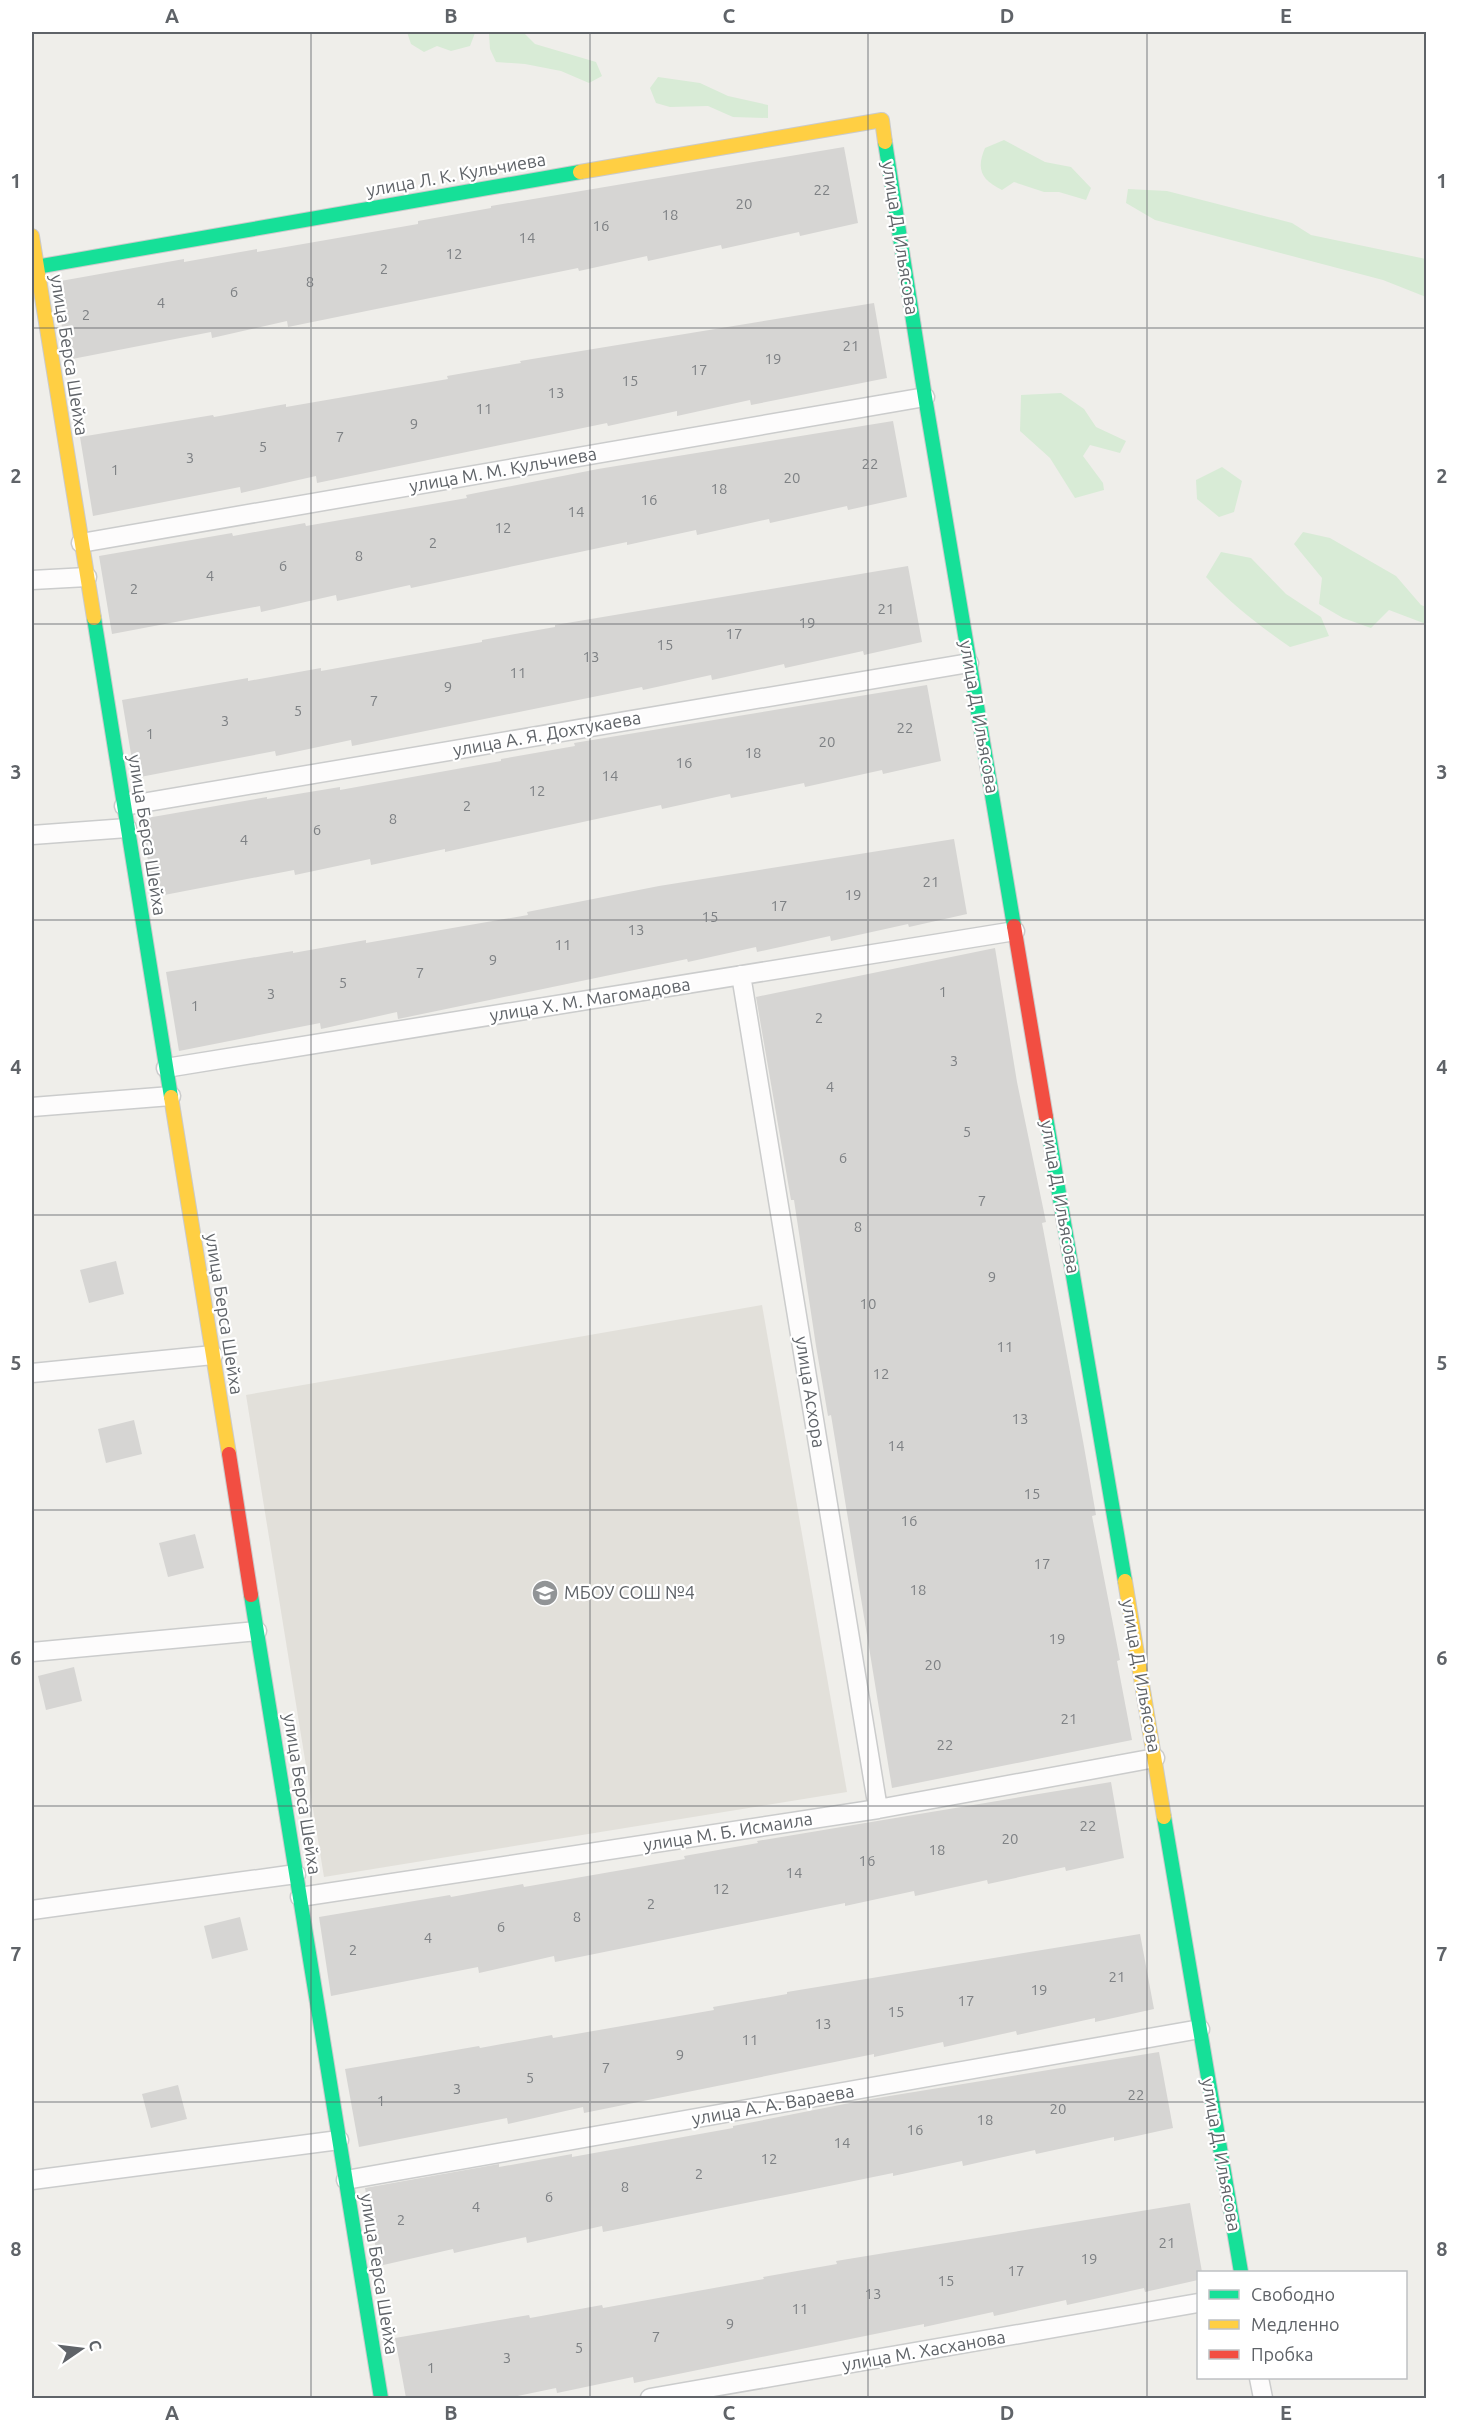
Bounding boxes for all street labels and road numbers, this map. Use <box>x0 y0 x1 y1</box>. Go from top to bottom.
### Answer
street label: улица Л. К. Кульчиева <box>364 148 547 200</box>
street label: улица Д. Ильясова <box>879 160 923 316</box>
street label: улица Берса Шейха <box>47 273 93 437</box>
street label: улица М. М. Кульчиева <box>408 443 598 495</box>
street label: улица Д. Ильясова <box>957 639 1003 795</box>
street label: улица А. Я. Дохтукаева <box>451 707 642 759</box>
street label: улица Берса Шейха <box>125 753 171 917</box>
street label: улица Х. М. Магомадова <box>488 973 692 1025</box>
street label: улица Д. Ильясова <box>1038 1119 1084 1275</box>
street label: улица Берса Шейха <box>202 1232 248 1396</box>
street label: улица Асхора <box>792 1335 830 1449</box>
street label: улица Д. Ильясова <box>1119 1598 1165 1754</box>
street label: улица Берса Шейха <box>280 1712 326 1876</box>
street label: улица М. Б. Исмаила <box>642 1808 814 1854</box>
street label: улица Д. Ильясова <box>1199 2077 1245 2233</box>
street label: улица А. А. Вараева <box>690 2080 856 2128</box>
street label: улица Берса Шейха <box>357 2192 403 2356</box>
street label: улица М. Хасханова <box>841 2326 1007 2374</box>

